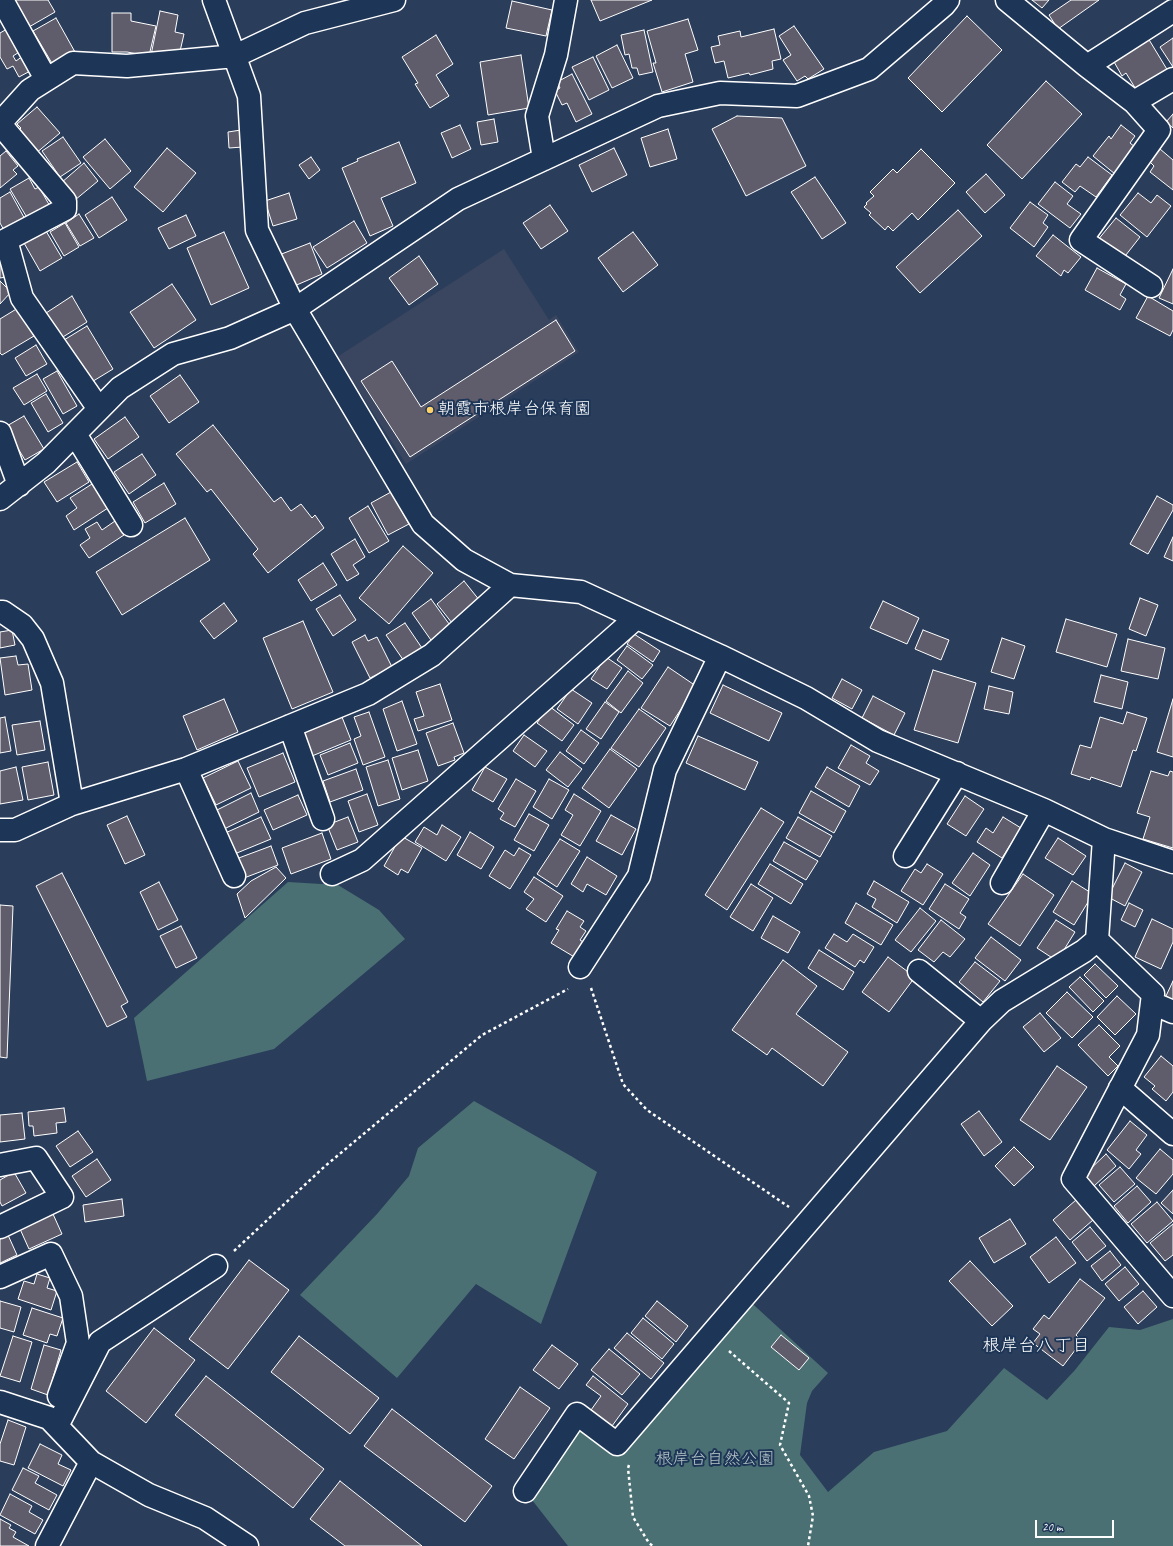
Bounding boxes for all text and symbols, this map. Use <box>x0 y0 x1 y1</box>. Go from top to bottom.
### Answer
place label: 朝霞市根岸台保育園 <box>438 400 591 420</box>
marker: 朝霞市根岸台保育園 <box>425 405 435 415</box>
district label: 根岸台八丁目 <box>982 1335 1090 1357</box>
park label: 根岸台自然公園 <box>656 1450 774 1470</box>
scale bar <box>1037 1512 1116 1538</box>
text: 20 m <box>1042 1519 1062 1535</box>

